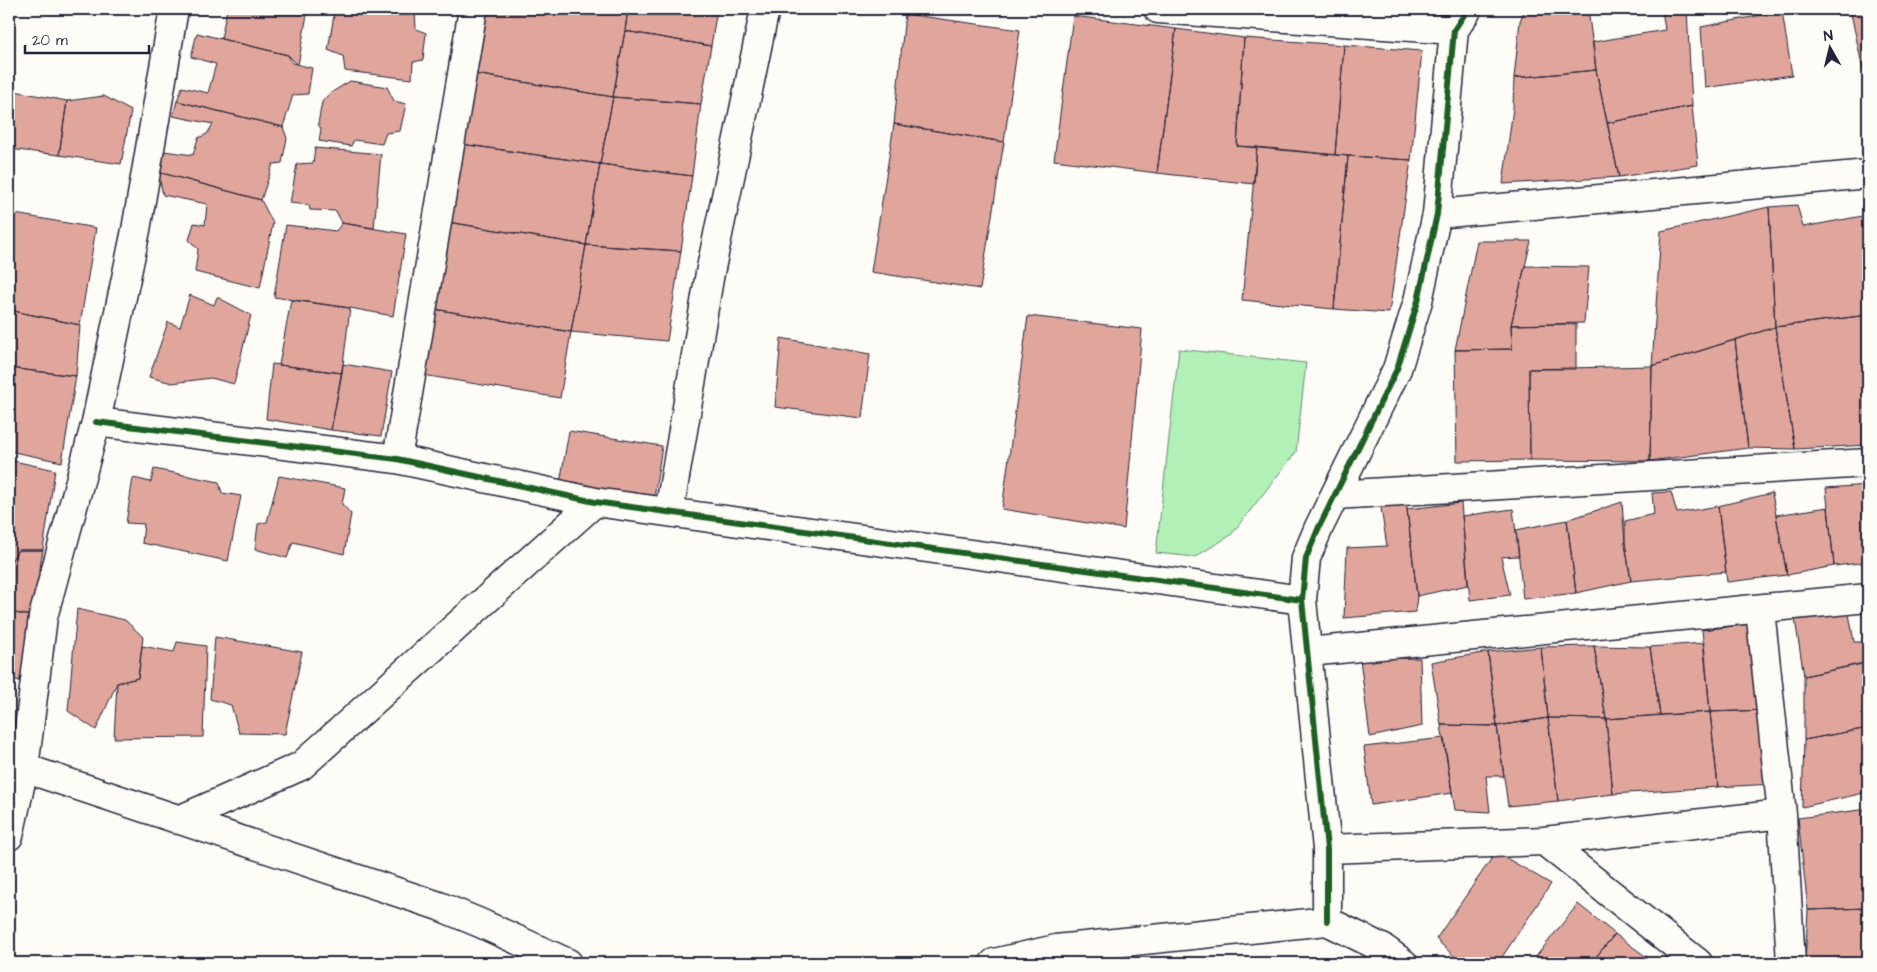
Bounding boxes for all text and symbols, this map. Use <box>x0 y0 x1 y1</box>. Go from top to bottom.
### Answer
scale bar <box>25 22 149 54</box>
north arrow <box>1804 22 1854 72</box>
text: N <box>1823 26 1834 47</box>
text: 20 m <box>32 30 68 51</box>

